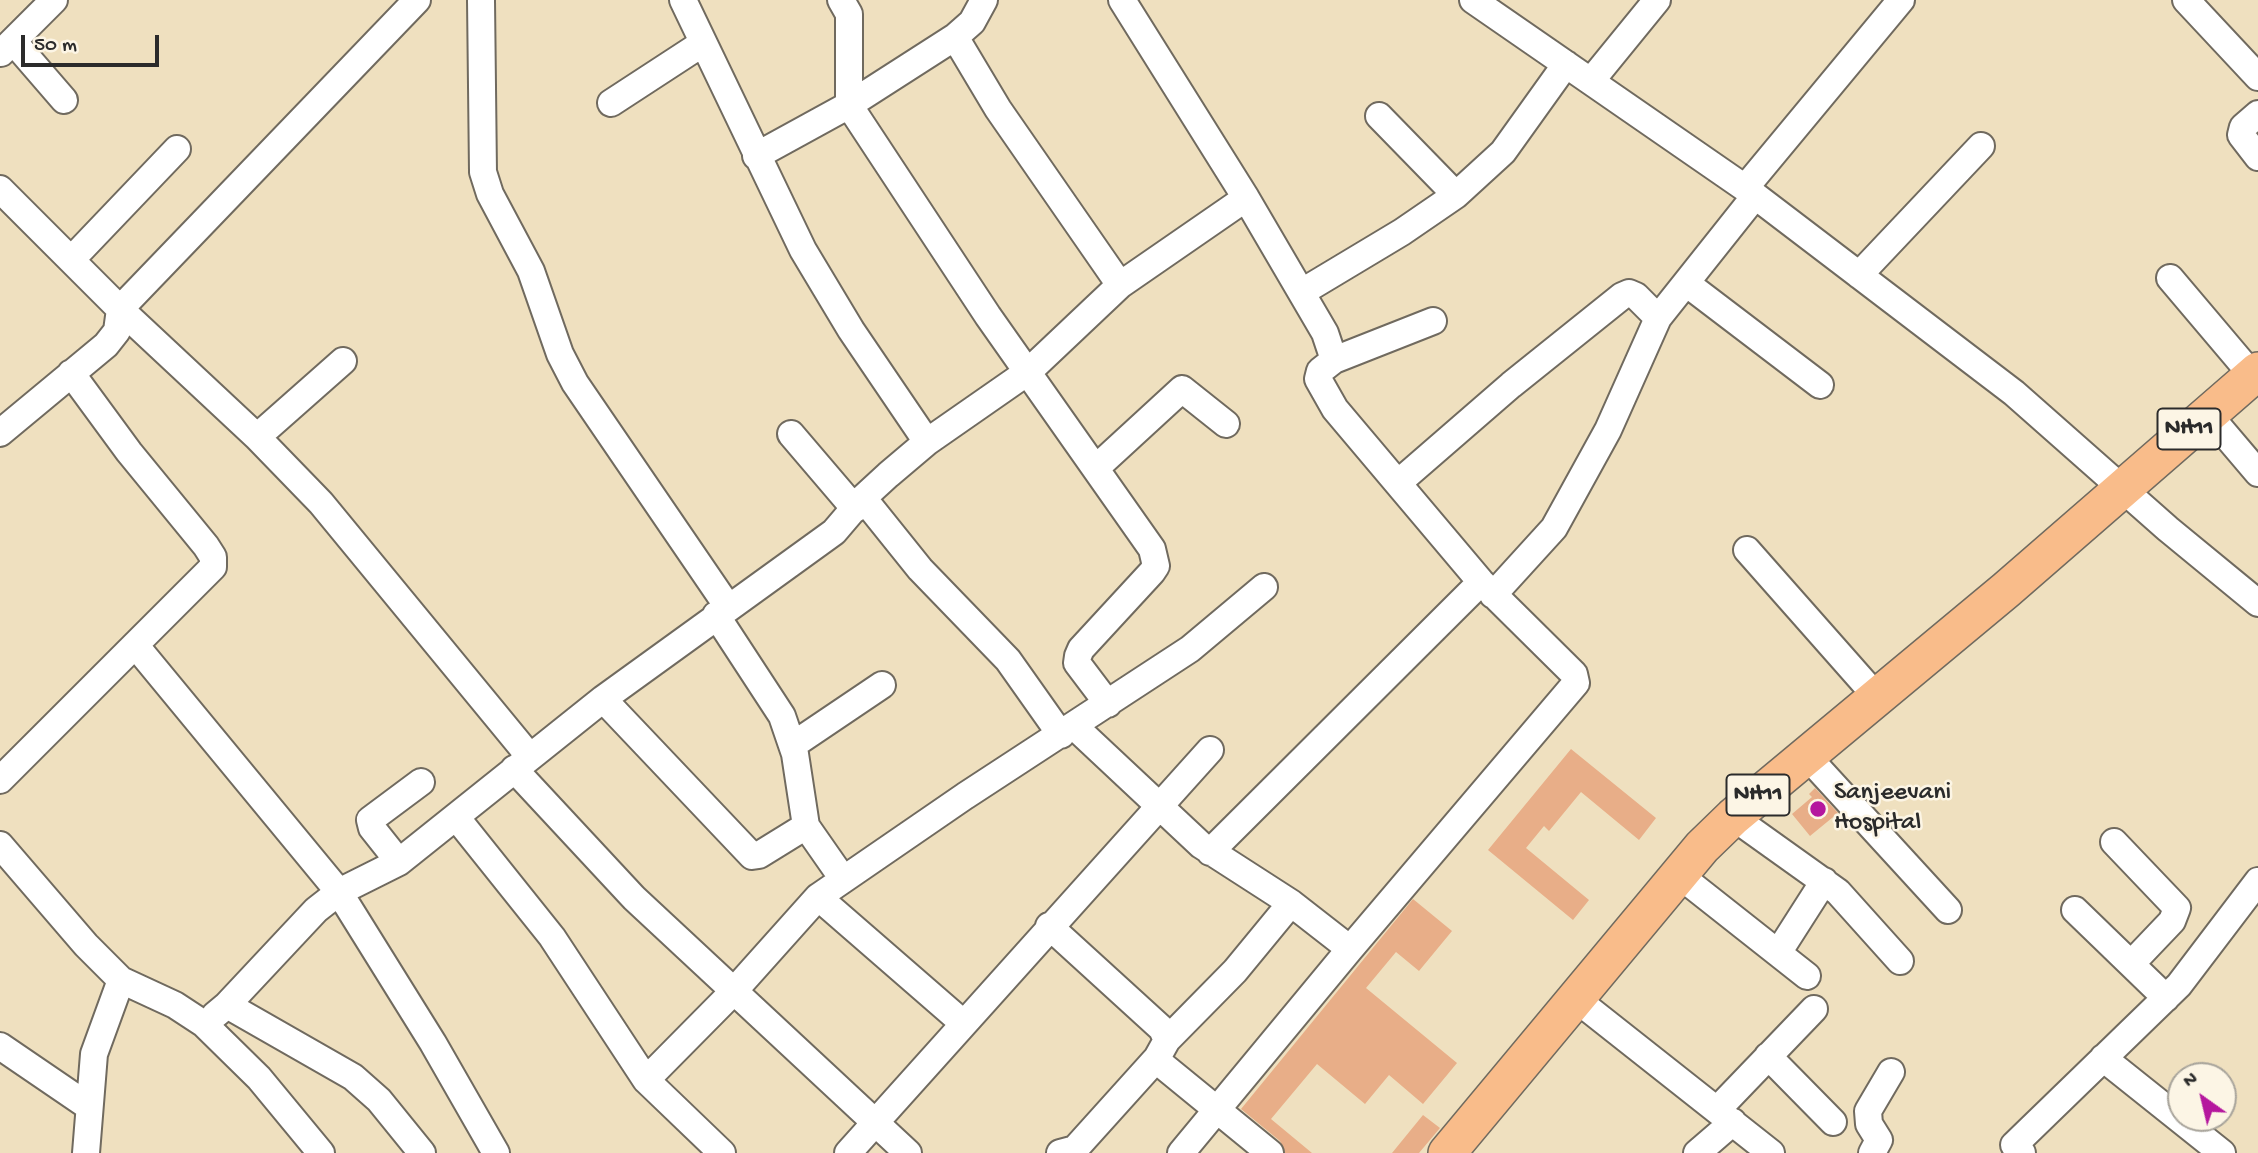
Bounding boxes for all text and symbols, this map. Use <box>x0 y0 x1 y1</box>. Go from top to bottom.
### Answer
scale bar <box>24 21 163 65</box>
text: 50 m <box>34 34 77 59</box>
road number: NH11 <box>2158 408 2220 449</box>
road number: NH11 <box>1726 774 1790 816</box>
place label: Sanjeevani Hospital <box>1834 778 1951 840</box>
marker: Sanjeevani Hospital <box>1808 799 1828 819</box>
north arrow <box>2167 1062 2237 1132</box>
text: N <box>2180 1068 2203 1094</box>

